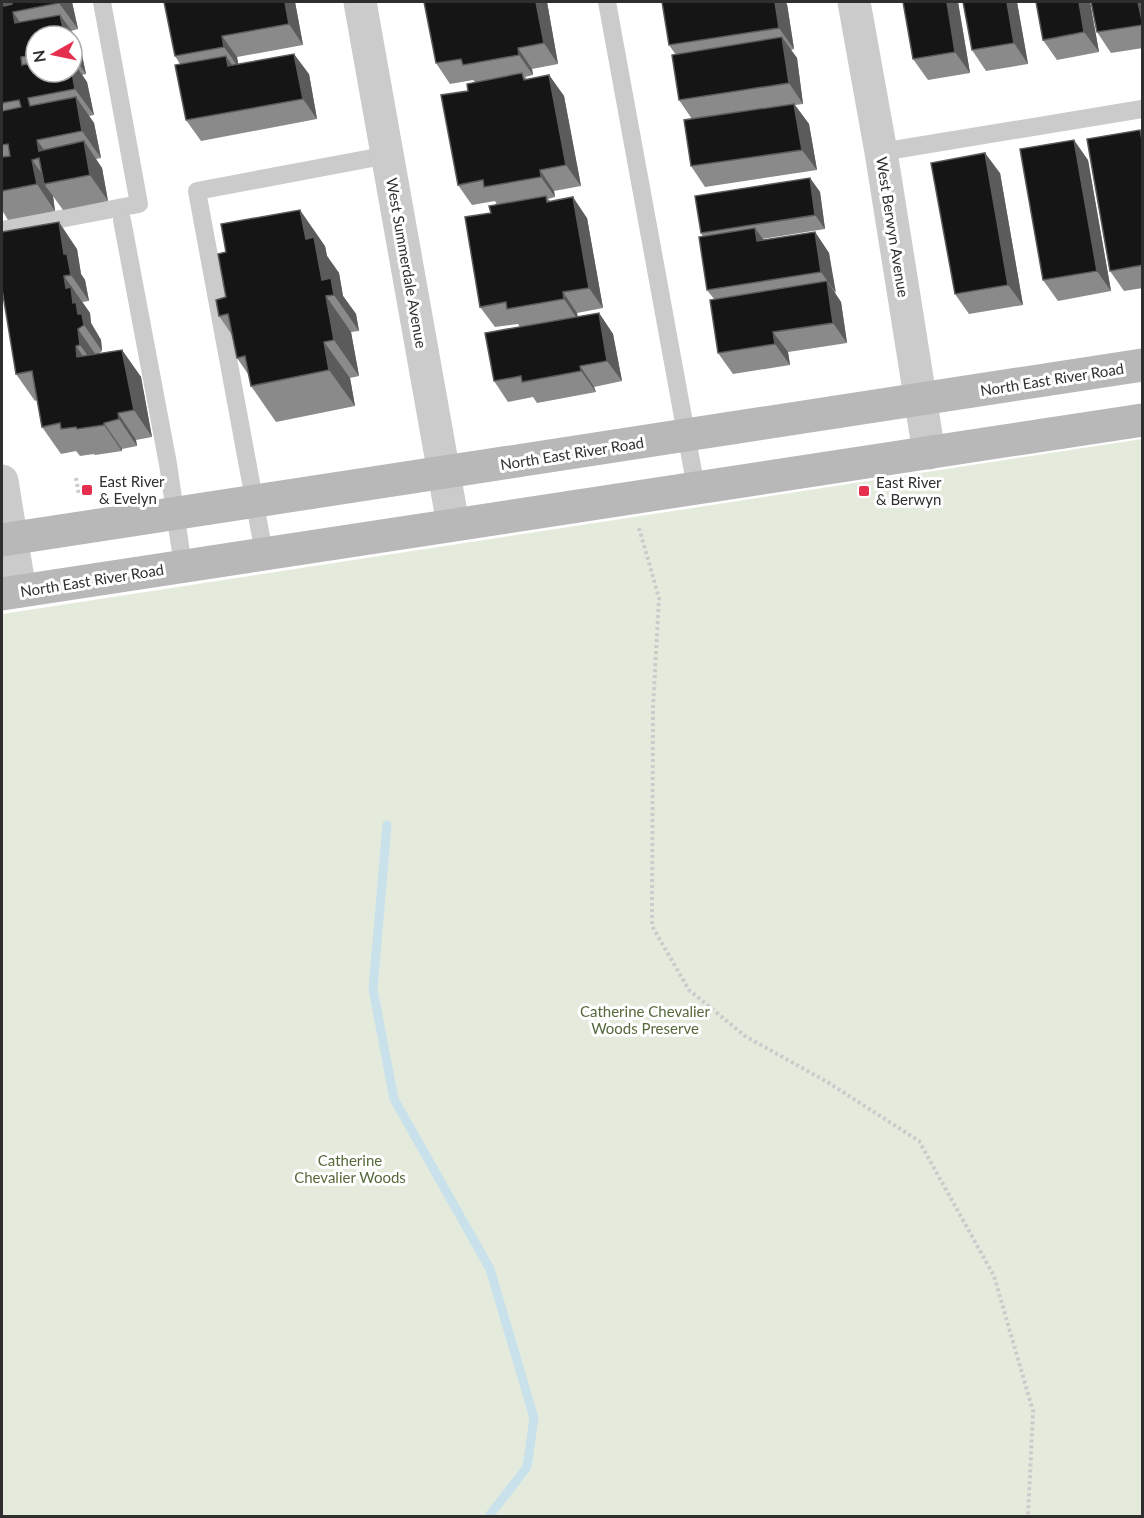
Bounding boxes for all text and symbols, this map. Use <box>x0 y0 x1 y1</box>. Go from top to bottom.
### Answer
north arrow <box>24 24 84 84</box>
text: N <box>28 49 49 64</box>
street label: West Berwyn Avenue <box>873 155 913 299</box>
street label: West Summerdale Avenue <box>383 176 431 350</box>
street label: North East River Road <box>979 359 1125 399</box>
street label: North East River Road <box>499 433 645 473</box>
place label: East River & Evelyn <box>99 472 165 507</box>
place label: East River & Berwyn <box>876 473 942 508</box>
marker: East River & Evelyn <box>80 483 94 497</box>
marker: East River & Berwyn <box>857 484 871 498</box>
street label: North East River Road <box>19 560 165 600</box>
park label: Catherine Chevalier Woods Preserve <box>580 1002 711 1037</box>
park label: Catherine Chevalier Woods <box>294 1151 406 1186</box>

